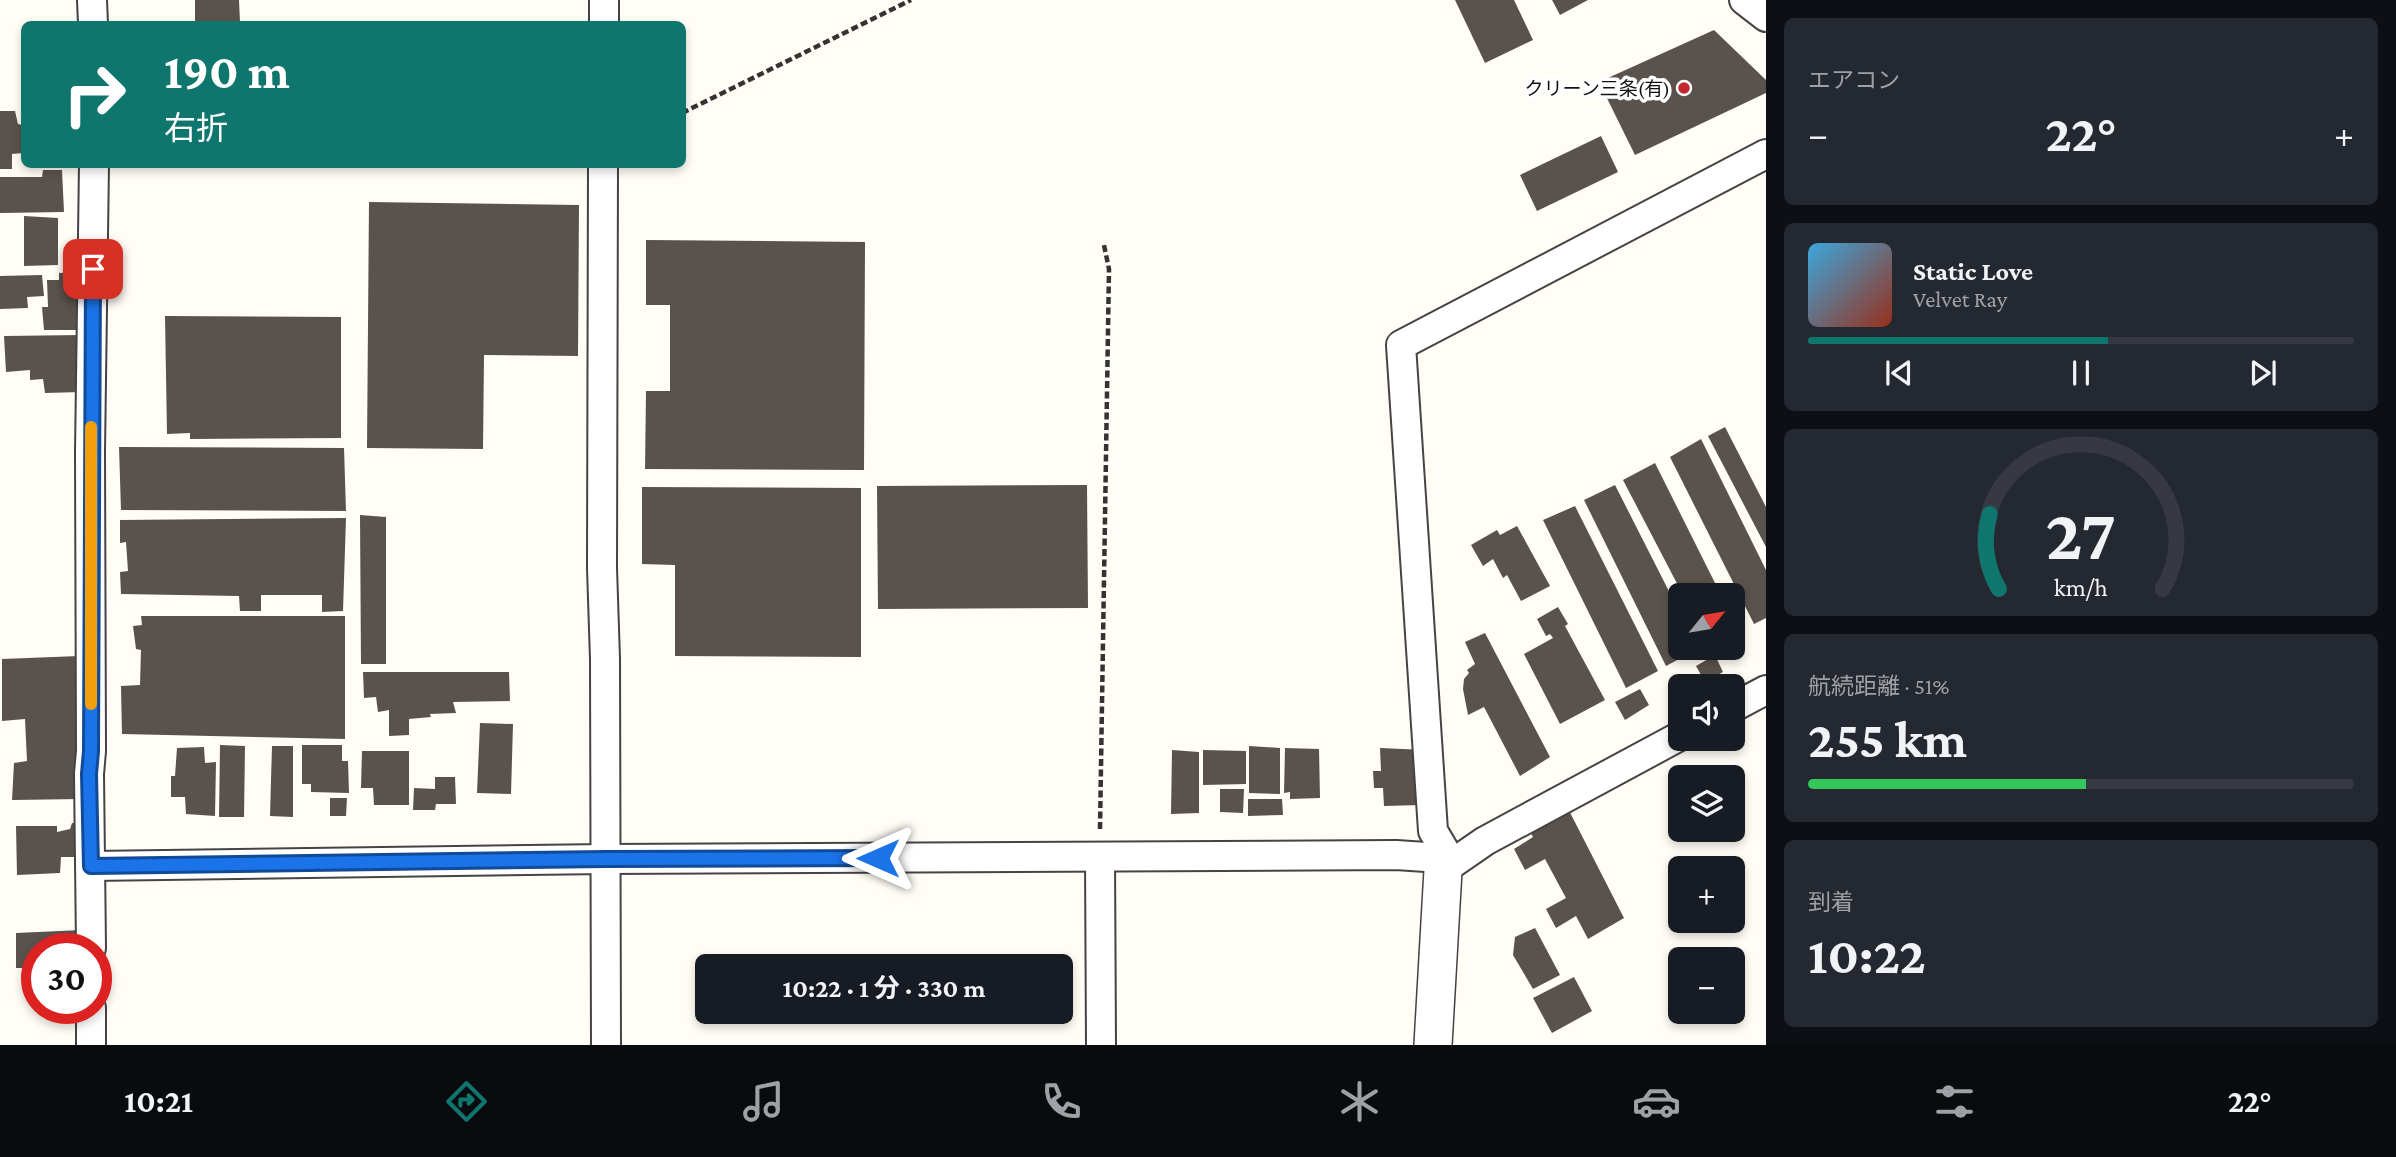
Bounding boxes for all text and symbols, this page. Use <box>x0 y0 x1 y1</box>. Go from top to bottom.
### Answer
text: 190 m <box>164 44 290 99</box>
icon: right <box>49 49 140 140</box>
text: エアコン <box>1808 67 1900 93</box>
place label: クリーン三条(有) <box>1525 78 1670 100</box>
marker: クリーン三条(有) <box>1676 80 1692 96</box>
text: 22° <box>2045 104 2117 162</box>
text: 右折 <box>164 110 228 146</box>
text: − <box>1808 113 1828 155</box>
text: + <box>2334 113 2354 155</box>
pin <box>63 239 123 299</box>
icon: arrive <box>74 250 112 288</box>
text: Static Love <box>1913 257 2033 286</box>
text: Velvet Ray <box>1913 286 2007 312</box>
icon: previous <box>1880 354 1918 392</box>
icon: pause <box>2062 354 2100 392</box>
icon: next <box>2244 354 2282 392</box>
text: 27 <box>2046 494 2116 575</box>
text: km/h <box>2054 573 2108 600</box>
north arrow <box>1668 583 1745 660</box>
map controls <box>1668 583 1745 1024</box>
text: 航続距離 · 51% <box>1808 673 1950 699</box>
button: sound <box>1668 674 1745 751</box>
text: 255 km <box>1808 710 1967 768</box>
button: layers <box>1668 765 1745 842</box>
position arrow <box>841 821 915 895</box>
button: + <box>1668 856 1745 933</box>
text: 到着 <box>1808 889 1854 915</box>
text: 10:22 <box>1808 926 1926 984</box>
speed limit sign: 30 <box>21 933 112 1024</box>
button: − <box>1668 947 1745 1024</box>
text: 10:22 · 1 分 · 330 m <box>783 974 985 1003</box>
icon: directions <box>442 1077 491 1126</box>
icon: music <box>739 1077 788 1126</box>
icon: phone <box>1037 1077 1086 1126</box>
icon: climate <box>1335 1077 1384 1126</box>
icon: car <box>1632 1077 1681 1126</box>
icon: filters <box>1930 1077 1979 1126</box>
text: 10:21 <box>124 1083 193 1119</box>
text: 22° <box>2228 1083 2272 1119</box>

